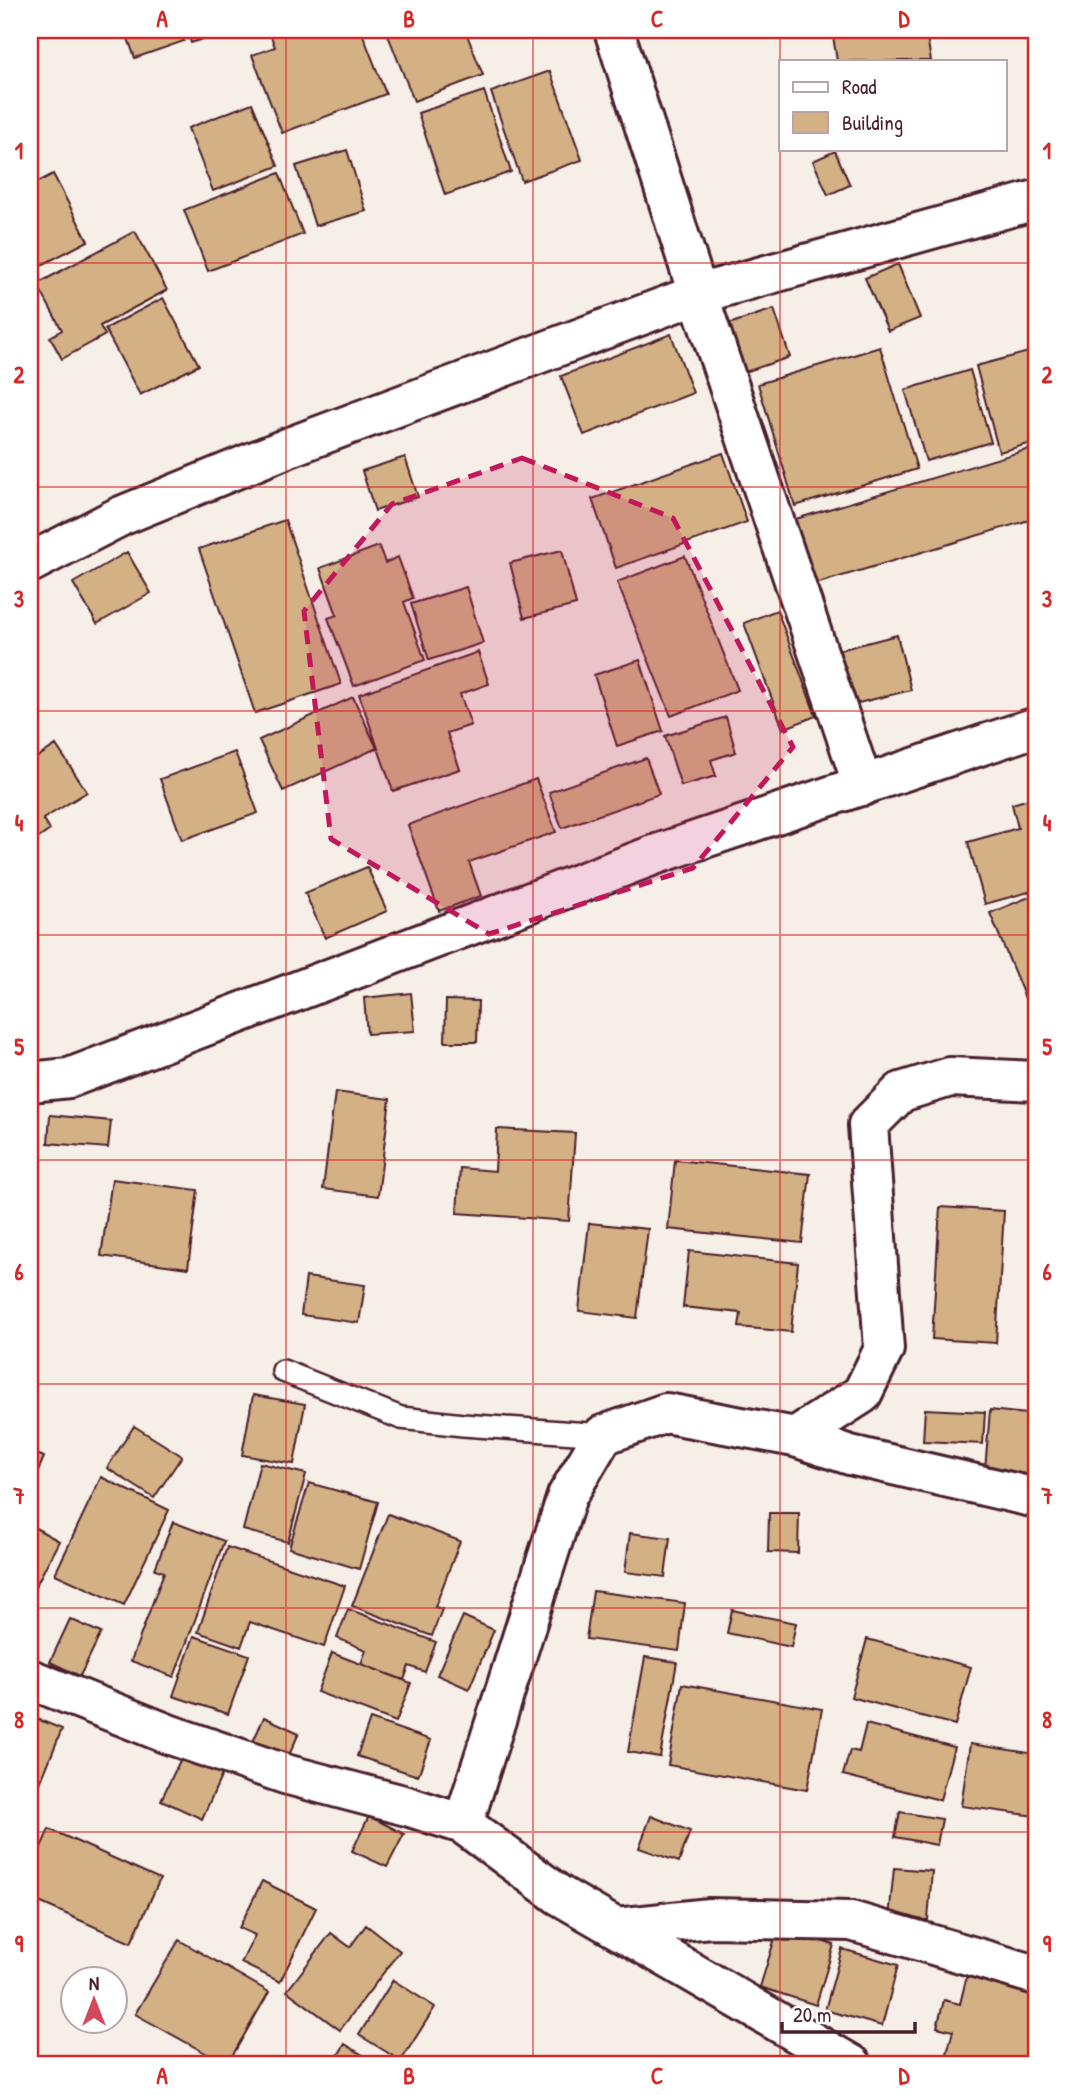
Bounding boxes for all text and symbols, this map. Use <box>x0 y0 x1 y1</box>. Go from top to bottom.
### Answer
text: A <box>156 3 168 34</box>
text: B <box>403 3 415 34</box>
text: C <box>651 3 663 34</box>
text: D <box>899 3 911 34</box>
legend <box>779 60 1006 150</box>
text: Road <box>842 72 876 101</box>
text: Building <box>842 108 903 137</box>
text: 1 <box>15 135 23 166</box>
text: 1 <box>1043 135 1051 166</box>
text: 2 <box>14 359 25 390</box>
text: 2 <box>1042 359 1053 390</box>
text: 3 <box>14 583 24 614</box>
text: 3 <box>1042 583 1052 614</box>
text: 4 <box>15 807 24 838</box>
text: 4 <box>1043 807 1052 838</box>
text: 5 <box>14 1031 24 1062</box>
text: 5 <box>1042 1031 1052 1062</box>
text: 6 <box>14 1256 24 1287</box>
text: 6 <box>1042 1256 1052 1287</box>
text: 7 <box>12 1480 25 1511</box>
text: 7 <box>1040 1480 1053 1511</box>
text: 8 <box>14 1704 24 1735</box>
text: 8 <box>1042 1704 1052 1735</box>
text: 9 <box>15 1928 24 1959</box>
text: 9 <box>1043 1928 1052 1959</box>
north arrow <box>60 1966 130 2036</box>
text: N <box>89 1970 99 1996</box>
scale bar <box>782 1990 916 2034</box>
text: 20 m <box>793 2000 831 2029</box>
text: A <box>156 2060 168 2091</box>
text: B <box>403 2060 415 2091</box>
text: C <box>651 2060 663 2091</box>
text: D <box>899 2060 911 2091</box>

